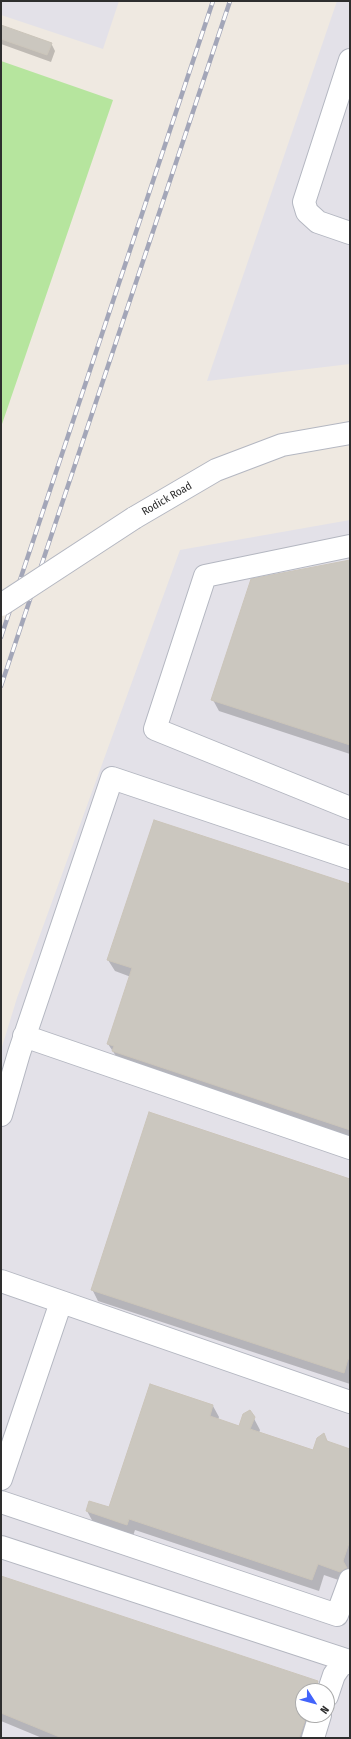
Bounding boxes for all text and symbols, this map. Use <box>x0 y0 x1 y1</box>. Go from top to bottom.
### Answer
street label: Rodick Road <box>140 479 194 519</box>
north arrow <box>295 1683 335 1723</box>
text: N <box>317 1703 332 1716</box>

